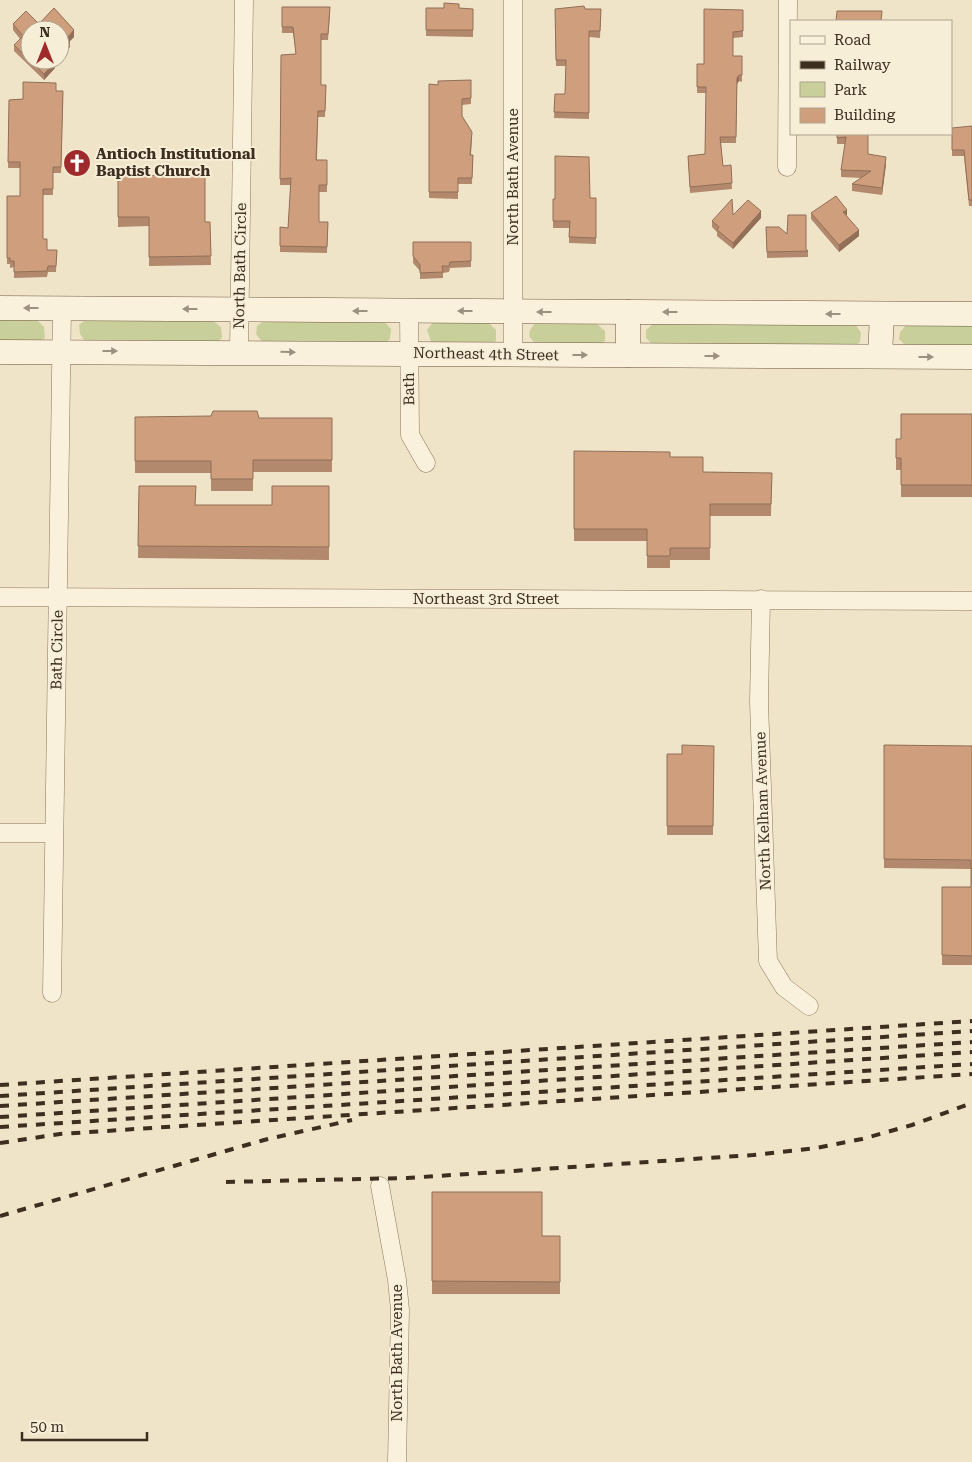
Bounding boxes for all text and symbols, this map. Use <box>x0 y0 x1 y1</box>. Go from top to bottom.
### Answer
north arrow <box>20 20 70 70</box>
legend <box>790 20 952 135</box>
text: N <box>40 24 51 40</box>
text: Road <box>834 31 871 49</box>
text: Railway <box>834 56 891 74</box>
text: Park <box>834 81 868 99</box>
text: Building <box>834 106 896 124</box>
street label: North Bath Avenue <box>504 108 522 246</box>
place label: Antioch Institutional Baptist Church <box>96 145 256 180</box>
church icon: Antioch Institutional Baptist Church <box>62 148 92 178</box>
street label: North Bath Circle <box>230 203 250 329</box>
one-way arrow <box>23 304 39 312</box>
one-way arrow <box>182 305 198 313</box>
one-way arrow <box>352 307 368 315</box>
one-way arrow <box>456 307 472 315</box>
one-way arrow <box>536 308 552 316</box>
one-way arrow <box>662 308 678 316</box>
one-way arrow <box>825 309 841 317</box>
street label: Northeast 4th Street <box>413 344 560 364</box>
one-way arrow <box>103 347 119 355</box>
one-way arrow <box>280 348 296 356</box>
one-way arrow <box>572 351 588 359</box>
one-way arrow <box>704 352 720 360</box>
one-way arrow <box>918 353 934 361</box>
street label: Bath <box>400 372 418 406</box>
street label: Northeast 3rd Street <box>413 590 560 608</box>
street label: Bath Circle <box>47 610 67 690</box>
street label: North Kelham Avenue <box>751 731 775 891</box>
street label: North Bath Avenue <box>388 1284 406 1422</box>
scale bar <box>22 1410 148 1442</box>
text: 50 m <box>30 1418 65 1436</box>

